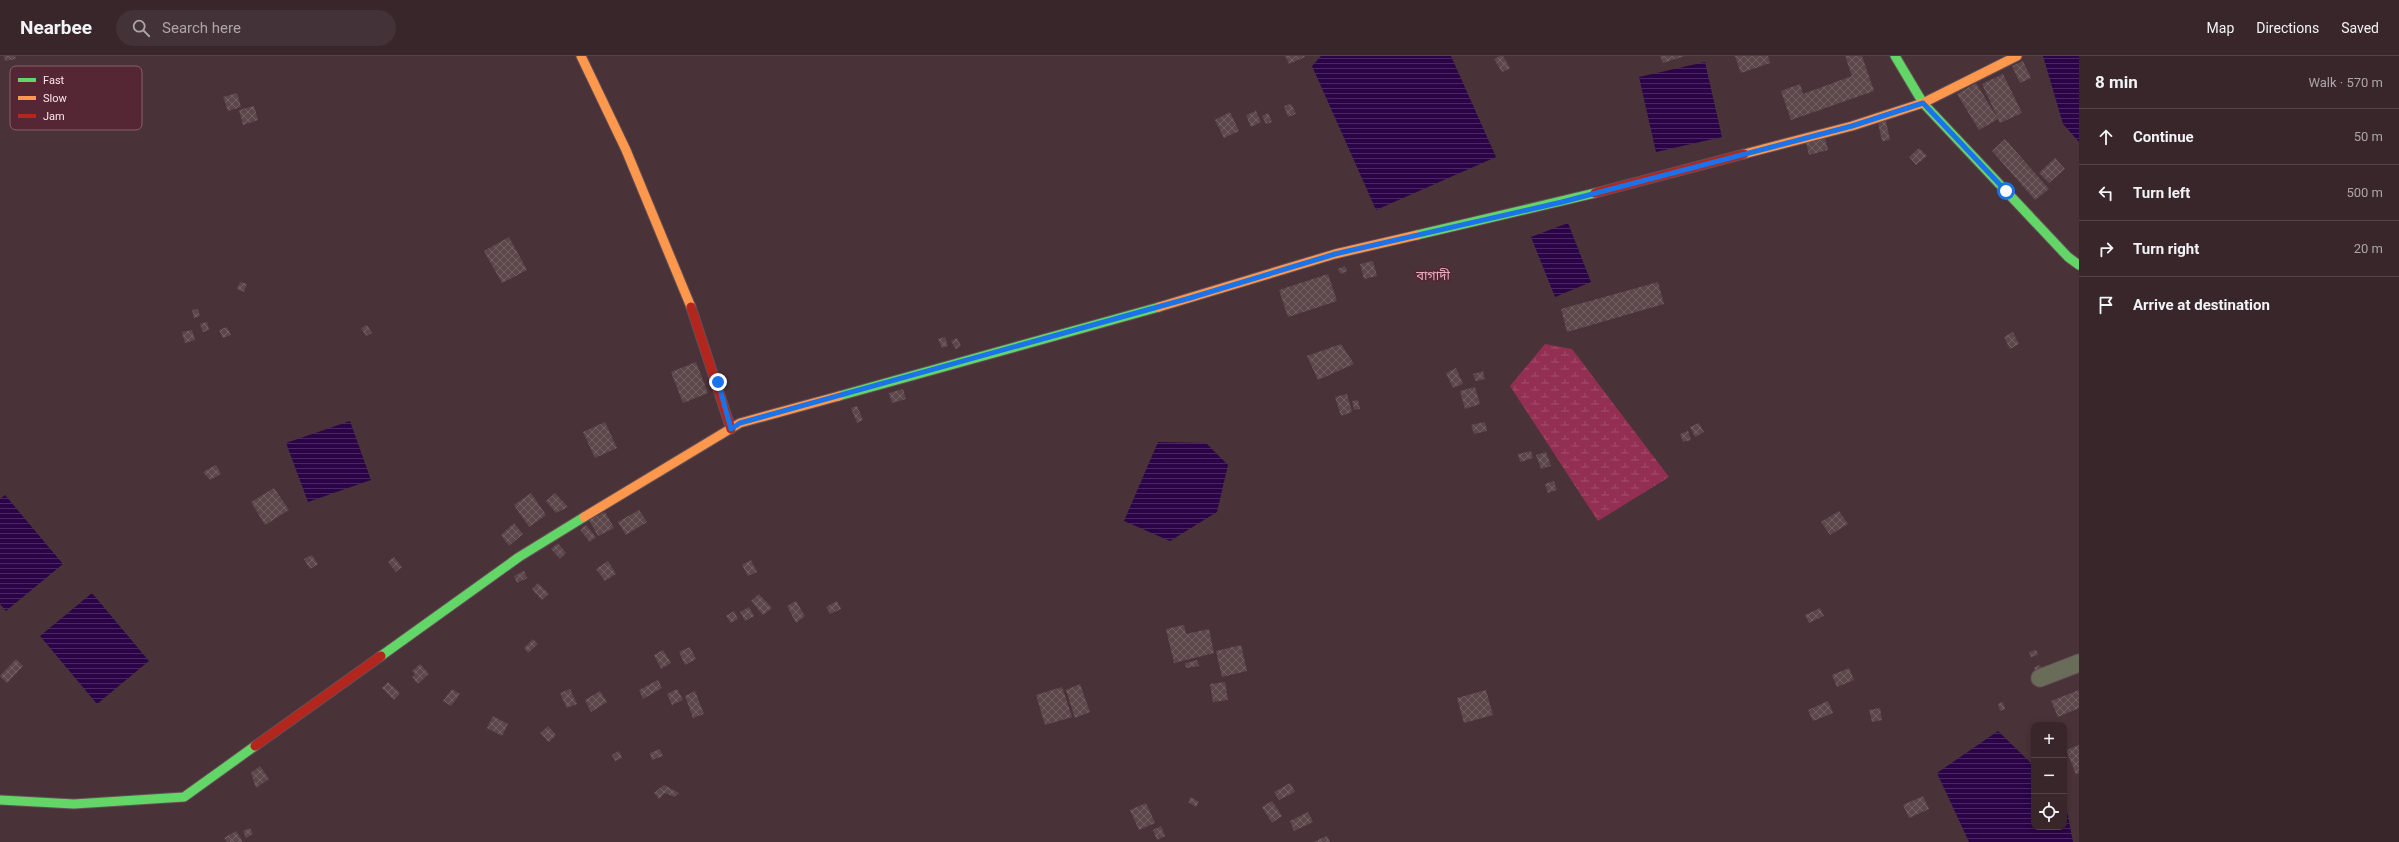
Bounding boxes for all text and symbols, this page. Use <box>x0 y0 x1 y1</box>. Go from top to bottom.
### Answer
search box <box>116 10 396 46</box>
text: Nearbee <box>20 16 92 39</box>
icon: search <box>130 17 152 39</box>
text: Search here <box>162 19 241 37</box>
text: Map <box>2207 20 2234 36</box>
text: Directions <box>2256 20 2319 36</box>
text: Saved <box>2341 20 2379 36</box>
legend <box>10 66 142 130</box>
text: 8 min <box>2095 72 2138 92</box>
text: Fast <box>43 74 65 87</box>
text: Walk · 570 m <box>2308 75 2383 90</box>
text: Slow <box>43 92 67 105</box>
text: Jam <box>43 110 65 123</box>
icon: ahead <box>2095 126 2117 148</box>
text: Continue <box>2133 128 2194 146</box>
text: 50 m <box>2354 129 2383 144</box>
route start <box>1997 182 2015 200</box>
icon: left <box>2095 182 2117 204</box>
text: Turn left <box>2133 184 2190 202</box>
text: 500 m <box>2346 185 2383 200</box>
icon: right <box>2095 238 2117 260</box>
text: Turn right <box>2133 240 2199 258</box>
text: 20 m <box>2354 241 2383 256</box>
district label: বাগাদী <box>1415 268 1450 283</box>
icon: arrive <box>2095 294 2117 316</box>
text: Arrive at destination <box>2133 296 2270 314</box>
route end <box>709 373 727 391</box>
map controls <box>2031 722 2067 830</box>
button: + <box>2031 722 2067 758</box>
button: − <box>2031 758 2067 794</box>
button: locate <box>2031 794 2067 830</box>

